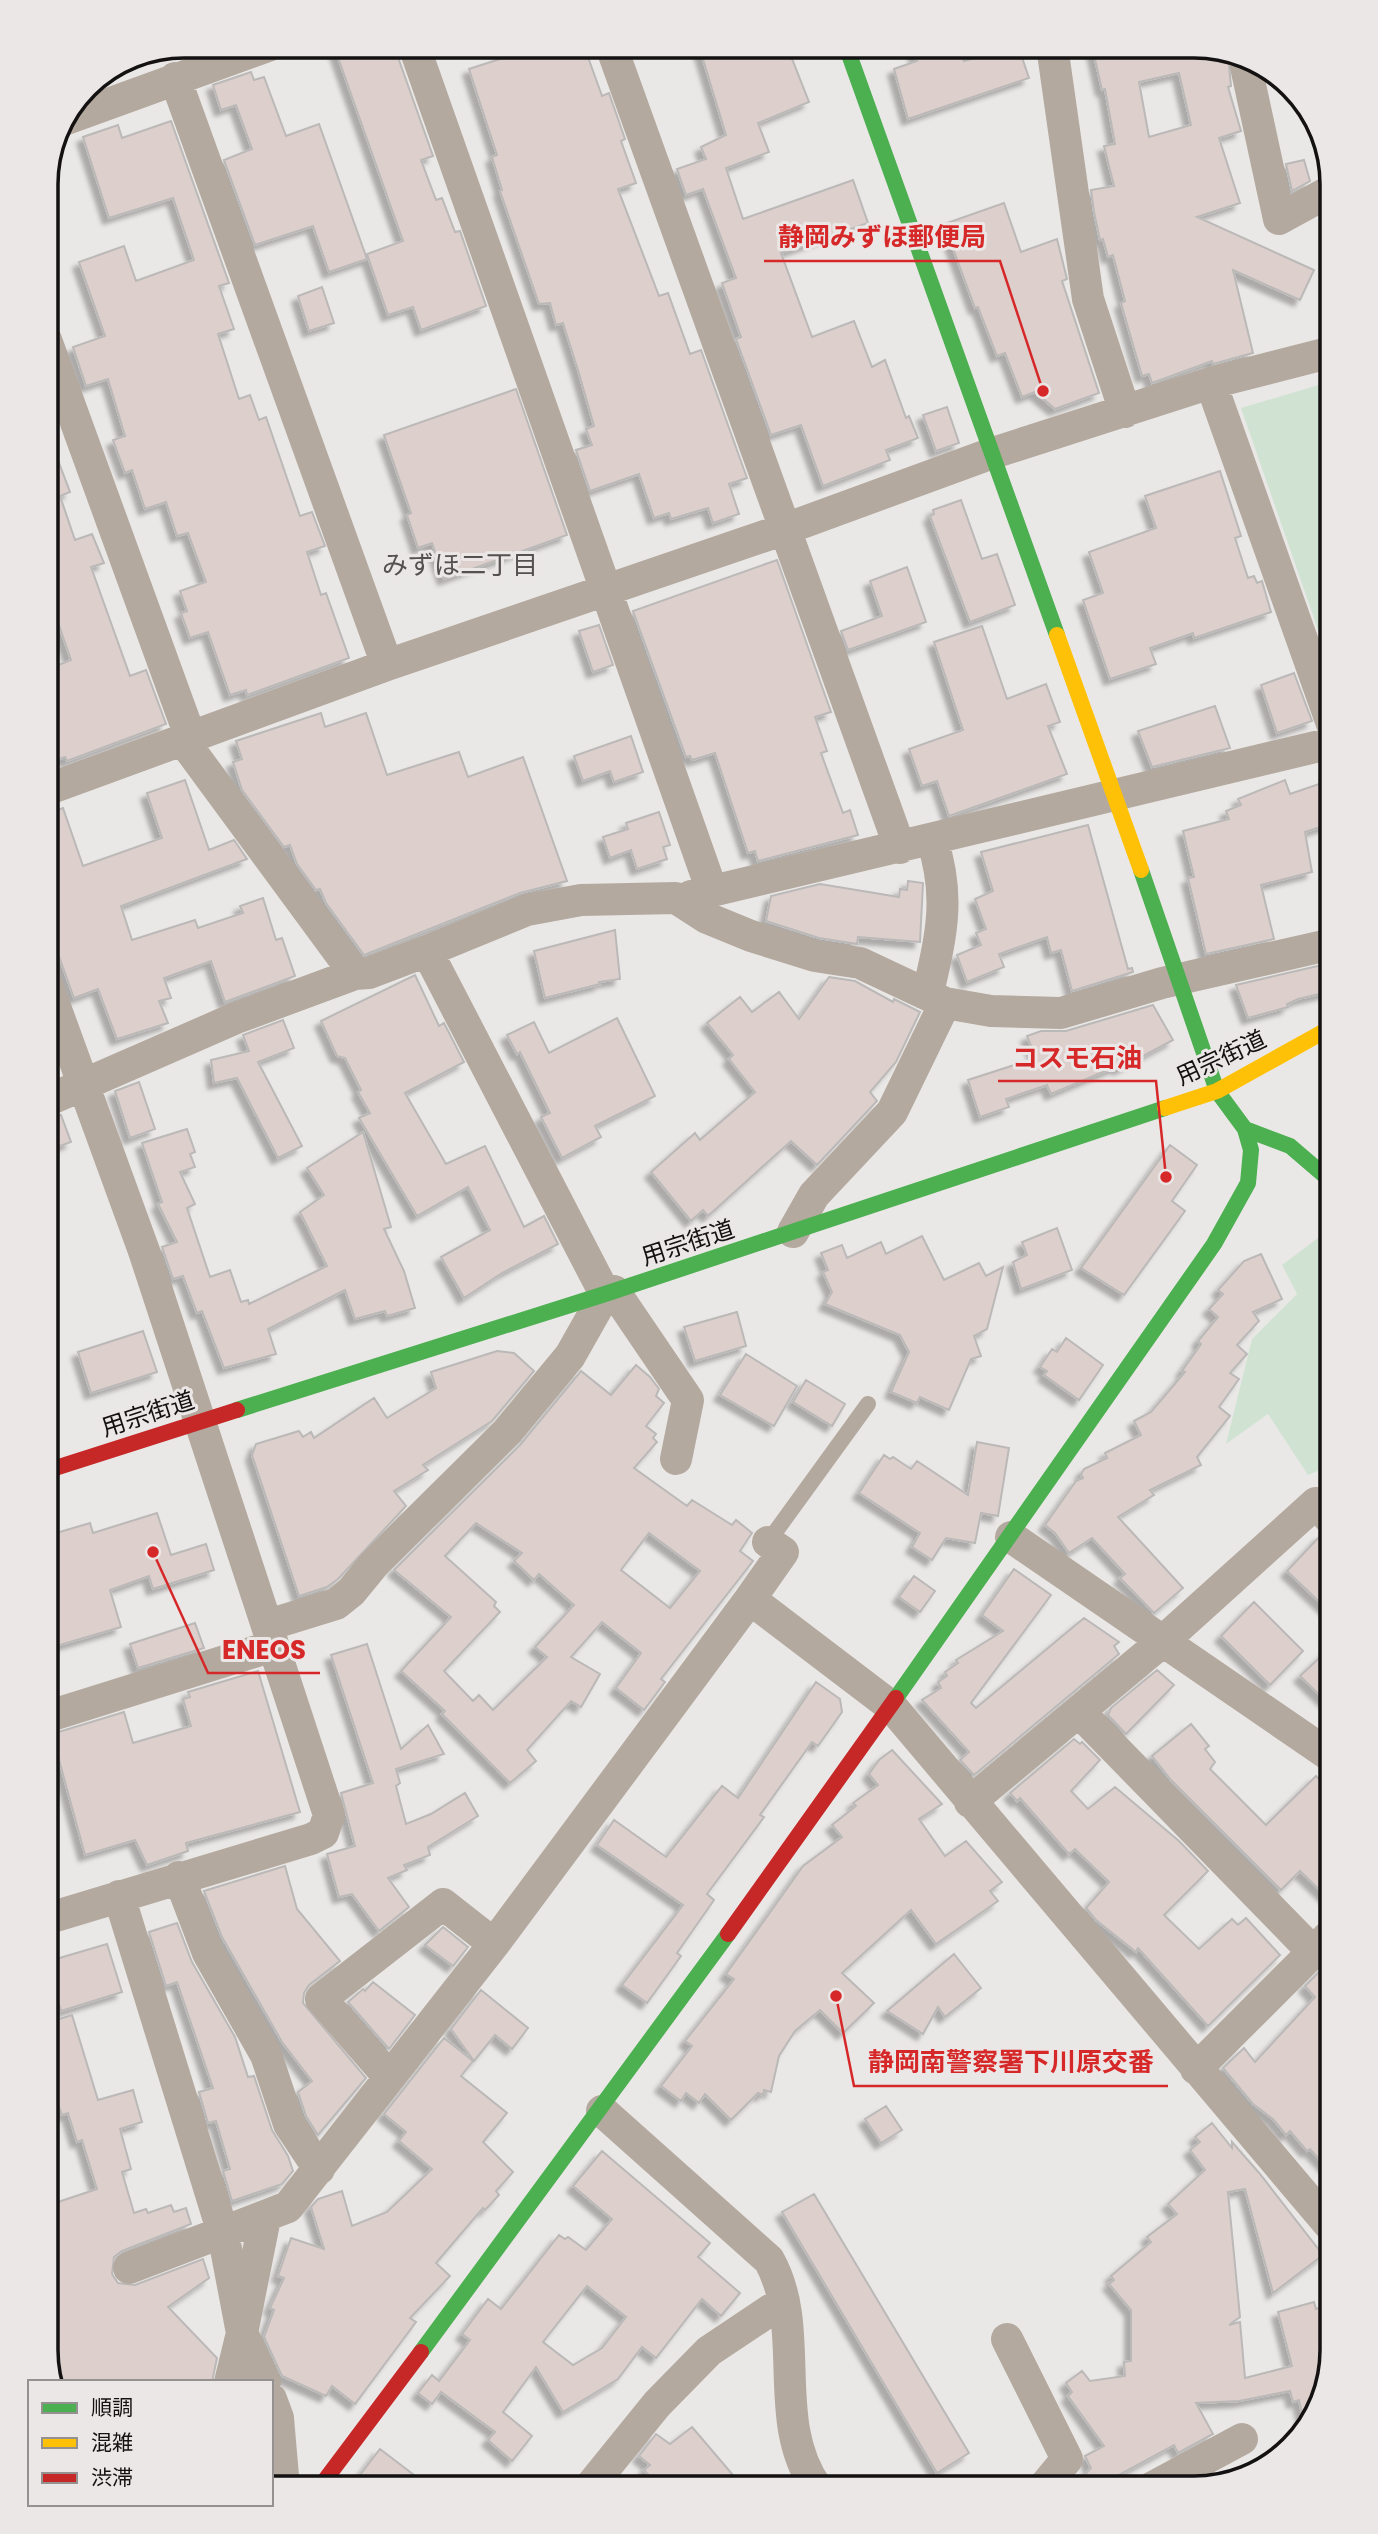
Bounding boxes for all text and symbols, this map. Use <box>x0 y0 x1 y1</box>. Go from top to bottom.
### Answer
callout: 静岡みずほ郵便局 <box>764 214 1000 261</box>
text: 静岡みずほ郵便局 <box>778 219 986 255</box>
district label: みずほ二丁目 <box>382 547 538 583</box>
street label: 用宗街道 <box>1170 1022 1271 1093</box>
callout: コスモ石油 <box>998 1034 1156 1081</box>
text: コスモ石油 <box>1012 1040 1142 1076</box>
street label: 用宗街道 <box>637 1212 739 1273</box>
street label: 用宗街道 <box>97 1383 199 1444</box>
callout: ENEOS <box>208 1626 320 1673</box>
text: ENEOS <box>222 1632 306 1668</box>
callout: 静岡南警察署下川原交番 <box>854 2039 1168 2086</box>
text: 静岡南警察署下川原交番 <box>868 2044 1154 2080</box>
legend <box>28 2380 273 2506</box>
text: 順調 <box>91 2393 133 2422</box>
text: 混雑 <box>91 2428 133 2457</box>
text: 渋滞 <box>91 2463 133 2492</box>

